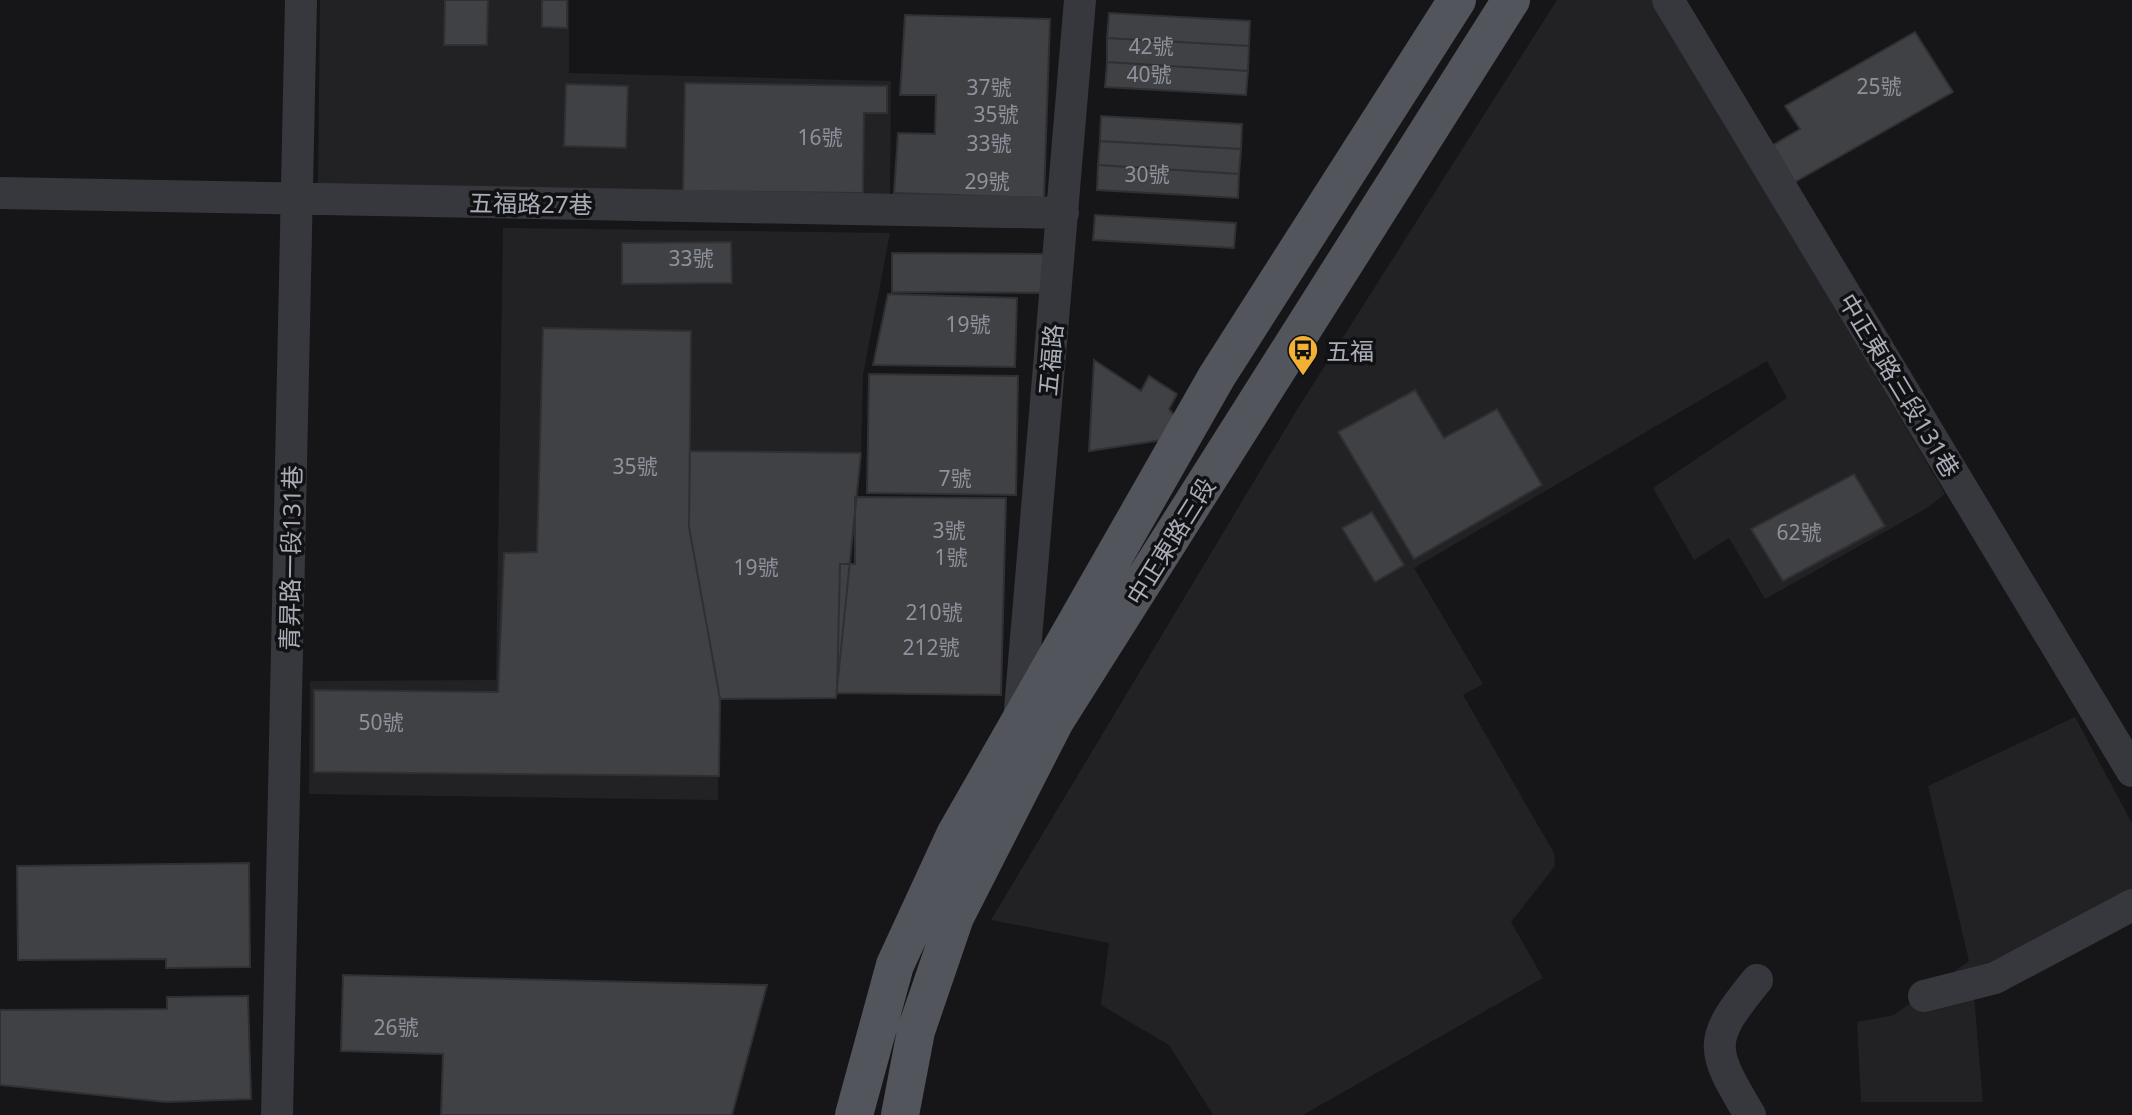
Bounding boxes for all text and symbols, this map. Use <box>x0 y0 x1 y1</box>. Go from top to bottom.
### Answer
house number: 42號 <box>1128 32 1174 60</box>
house number: 40號 <box>1126 60 1172 88</box>
house number: 25號 <box>1856 72 1902 100</box>
house number: 37號 <box>966 73 1012 101</box>
house number: 35號 <box>973 100 1019 128</box>
house number: 16號 <box>797 123 843 151</box>
house number: 33號 <box>966 129 1012 157</box>
house number: 30號 <box>1124 160 1170 188</box>
house number: 29號 <box>964 167 1010 195</box>
street label: 五福路27巷 <box>469 185 593 221</box>
house number: 33號 <box>668 244 714 272</box>
street label: 中正東路三段131巷 <box>1832 287 1968 483</box>
house number: 19號 <box>945 310 991 338</box>
street label: 五福路 <box>1030 323 1070 397</box>
bus stop icon: 五福 <box>1286 333 1320 377</box>
place label: 五福 <box>1326 334 1374 367</box>
house number: 35號 <box>612 452 658 480</box>
house number: 7號 <box>938 464 972 492</box>
street label: 青昇路一段131巷 <box>272 465 308 651</box>
street label: 中正東路三段 <box>1118 471 1222 611</box>
house number: 3號 <box>932 516 966 544</box>
house number: 62號 <box>1776 518 1822 546</box>
house number: 1號 <box>934 543 968 571</box>
house number: 19號 <box>733 553 779 581</box>
house number: 210號 <box>905 598 963 626</box>
house number: 212號 <box>902 633 960 661</box>
house number: 50號 <box>358 708 404 736</box>
house number: 26號 <box>373 1013 419 1041</box>

